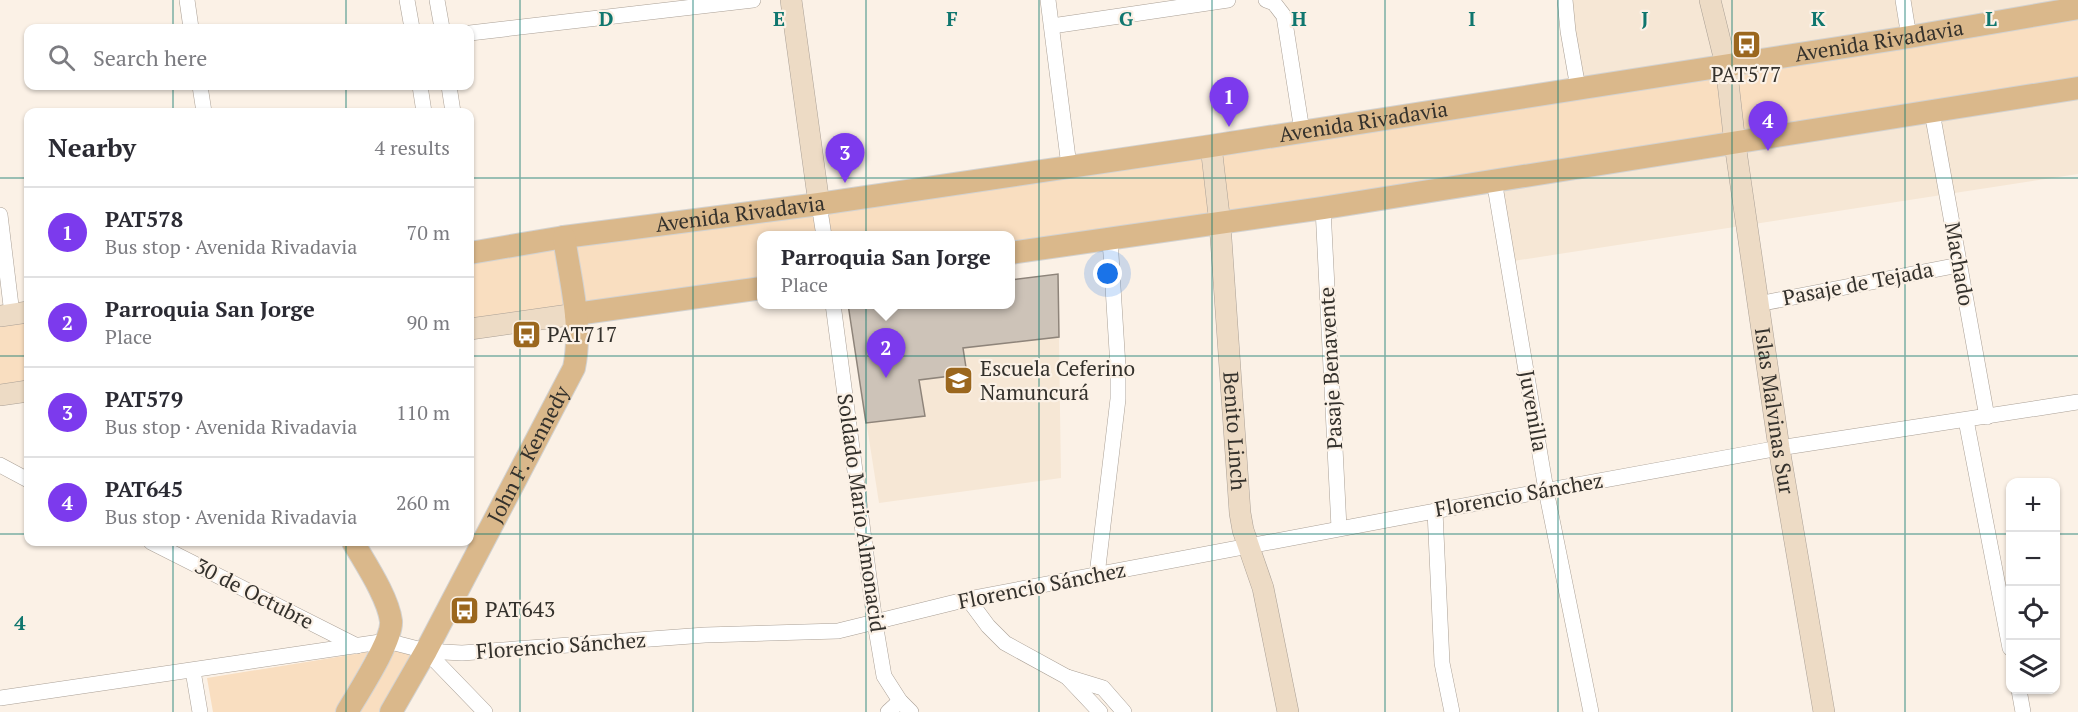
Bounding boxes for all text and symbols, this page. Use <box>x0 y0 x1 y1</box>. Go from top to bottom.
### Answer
text: D <box>599 5 613 32</box>
text: E <box>773 5 785 32</box>
text: F <box>946 5 958 32</box>
text: G <box>1119 5 1133 32</box>
text: H <box>1291 5 1307 32</box>
text: I <box>1468 5 1476 32</box>
text: J <box>1641 5 1649 32</box>
text: K <box>1811 5 1826 32</box>
text: L <box>1985 5 1997 32</box>
street label: Avenida Rivadavia <box>1792 13 1966 68</box>
search box <box>24 24 474 90</box>
bus stop icon: PAT577 <box>1730 28 1762 60</box>
icon: search <box>45 41 78 74</box>
text: Search here <box>93 43 207 72</box>
place label: PAT577 <box>1711 60 1781 88</box>
pin: 1 <box>1210 78 1248 127</box>
street label: Avenida Rivadavia <box>1277 94 1450 148</box>
pin: 4 <box>1748 102 1788 151</box>
text: Nearby <box>48 130 136 164</box>
text: 4 results <box>375 134 450 161</box>
pin: 3 <box>826 134 864 183</box>
street label: Avenida Rivadavia <box>654 188 827 238</box>
text: PAT578 <box>105 204 183 233</box>
text: 1 <box>62 219 73 246</box>
text: 70 m <box>407 219 450 246</box>
street label: Machado <box>1939 220 1981 308</box>
popup <box>757 231 1015 309</box>
text: Bus stop · Avenida Rivadavia <box>105 233 357 260</box>
text: Parroquia San Jorge <box>781 242 991 271</box>
street label: Pasaje de Tejada <box>1780 255 1936 311</box>
your location <box>1093 259 1122 288</box>
text: Place <box>781 271 828 298</box>
street label: Pasaje Benavente <box>1312 286 1348 450</box>
text: Parroquia San Jorge <box>105 294 315 323</box>
text: 2 <box>62 309 73 336</box>
text: 90 m <box>407 309 450 336</box>
bus stop icon: PAT717 <box>510 319 542 351</box>
place label: PAT717 <box>547 320 617 348</box>
text: Place <box>105 323 152 350</box>
street label: Islas Malvinas Sur <box>1749 325 1802 496</box>
pin: 2 <box>866 328 906 378</box>
place label: Escuela Ceferino Namuncurá <box>980 354 1135 406</box>
school or university icon: Escuela Ceferino Namuncurá <box>943 365 975 397</box>
street label: Juvenilla <box>1513 368 1555 454</box>
street label: Benito Linch <box>1217 370 1253 491</box>
street label: John F. Kennedy <box>480 380 575 528</box>
text: PAT579 <box>105 384 183 413</box>
street label: Soldado Mario Almonacid <box>831 392 893 634</box>
text: 3 <box>62 399 73 426</box>
text: 110 m <box>396 399 450 426</box>
text: Bus stop · Avenida Rivadavia <box>105 413 357 440</box>
street label: Florencio Sánchez <box>1433 465 1605 523</box>
text: PAT645 <box>105 474 183 503</box>
map controls <box>2006 478 2060 694</box>
button: + <box>2006 478 2060 532</box>
text: 4 <box>62 489 73 516</box>
text: 260 m <box>396 489 450 516</box>
text: Bus stop · Avenida Rivadavia <box>105 503 357 530</box>
button: − <box>2006 532 2060 586</box>
street label: 30 de Octubre <box>190 551 319 635</box>
street label: Florencio Sánchez <box>956 555 1128 615</box>
button: locate <box>2006 586 2060 640</box>
bus stop icon: PAT643 <box>448 594 480 626</box>
place label: PAT643 <box>485 595 555 623</box>
text: 4 <box>14 609 26 636</box>
street label: Florencio Sánchez <box>475 625 647 665</box>
button: layers <box>2006 640 2060 694</box>

